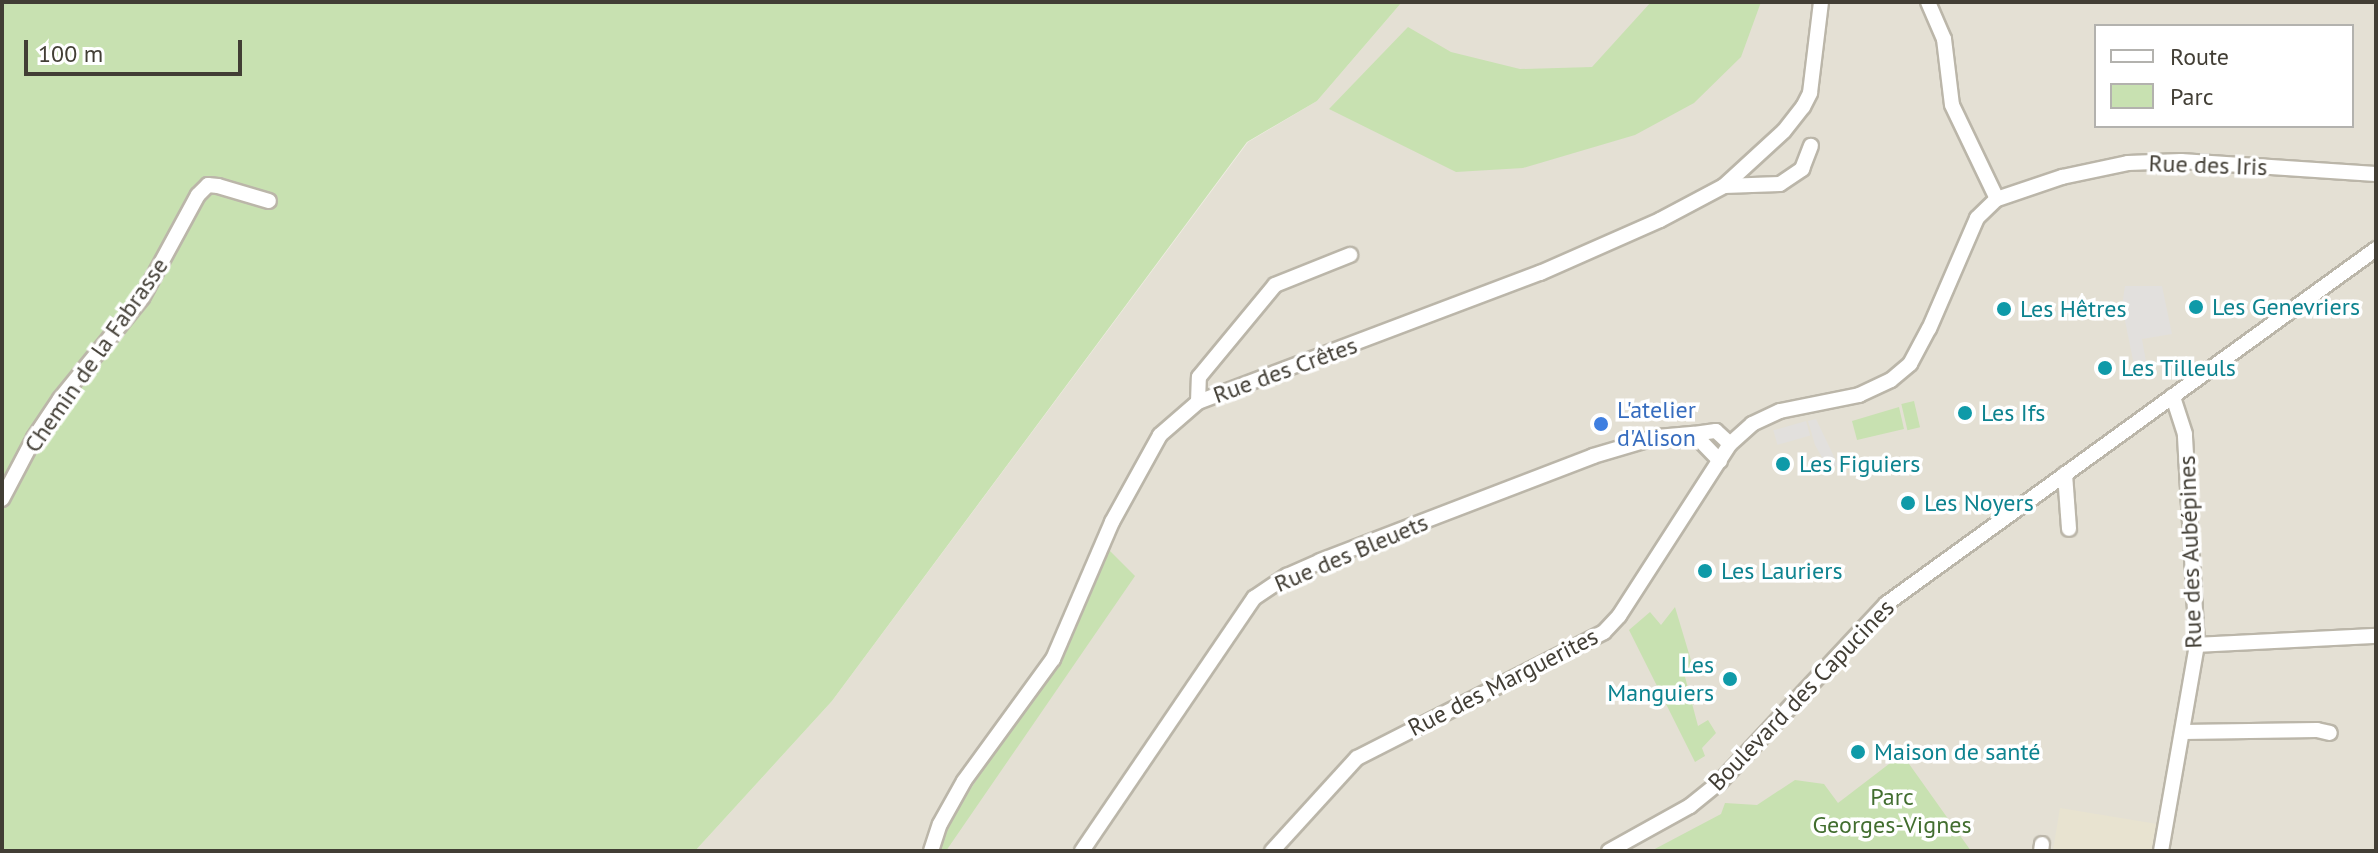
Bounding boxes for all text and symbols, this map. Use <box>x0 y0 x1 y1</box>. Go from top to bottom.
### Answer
scale bar <box>28 24 246 74</box>
legend <box>2094 24 2354 128</box>
text: 100 m <box>38 38 103 69</box>
text: Route <box>2170 41 2229 72</box>
text: Parc <box>2170 81 2213 112</box>
street label: Rue des Iris <box>2148 149 2268 181</box>
street label: Chemin de la Fabrasse <box>18 252 174 458</box>
place label: Les Genevriers <box>2212 293 2360 321</box>
place label: Les Hêtres <box>2020 295 2127 323</box>
marker: Les Genevriers <box>2187 298 2205 316</box>
marker: Les Hêtres <box>1995 300 2013 318</box>
street label: Rue des Crêtes <box>1209 331 1361 409</box>
place label: Les Tilleuls <box>2121 354 2237 382</box>
marker: Les Tilleuls <box>2096 359 2114 377</box>
place label: L'atelier d'Alison <box>1617 396 1696 452</box>
place label: Les Ifs <box>1981 399 2045 427</box>
marker: Les Ifs <box>1956 404 1974 422</box>
marker: L'atelier d'Alison <box>1592 415 1610 433</box>
place label: Les Figuiers <box>1799 450 1920 478</box>
street label: Rue des Aubépines <box>2172 454 2208 650</box>
marker: Les Figuiers <box>1774 455 1792 473</box>
place label: Les Noyers <box>1924 489 2034 517</box>
marker: Les Noyers <box>1899 494 1917 512</box>
street label: Rue des Bleuets <box>1270 508 1432 598</box>
place label: Les Lauriers <box>1721 557 1843 585</box>
marker: Les Lauriers <box>1696 562 1714 580</box>
street label: Boulevard des Capucines <box>1702 593 1900 797</box>
street label: Rue des Marguerites <box>1403 622 1603 742</box>
place label: Les Manguiers <box>1607 651 1714 707</box>
marker: Les Manguiers <box>1721 670 1739 688</box>
place label: Maison de santé <box>1874 738 2041 766</box>
marker: Maison de santé <box>1849 743 1867 761</box>
park label: Parc Georges-Vignes <box>1812 783 1972 839</box>

